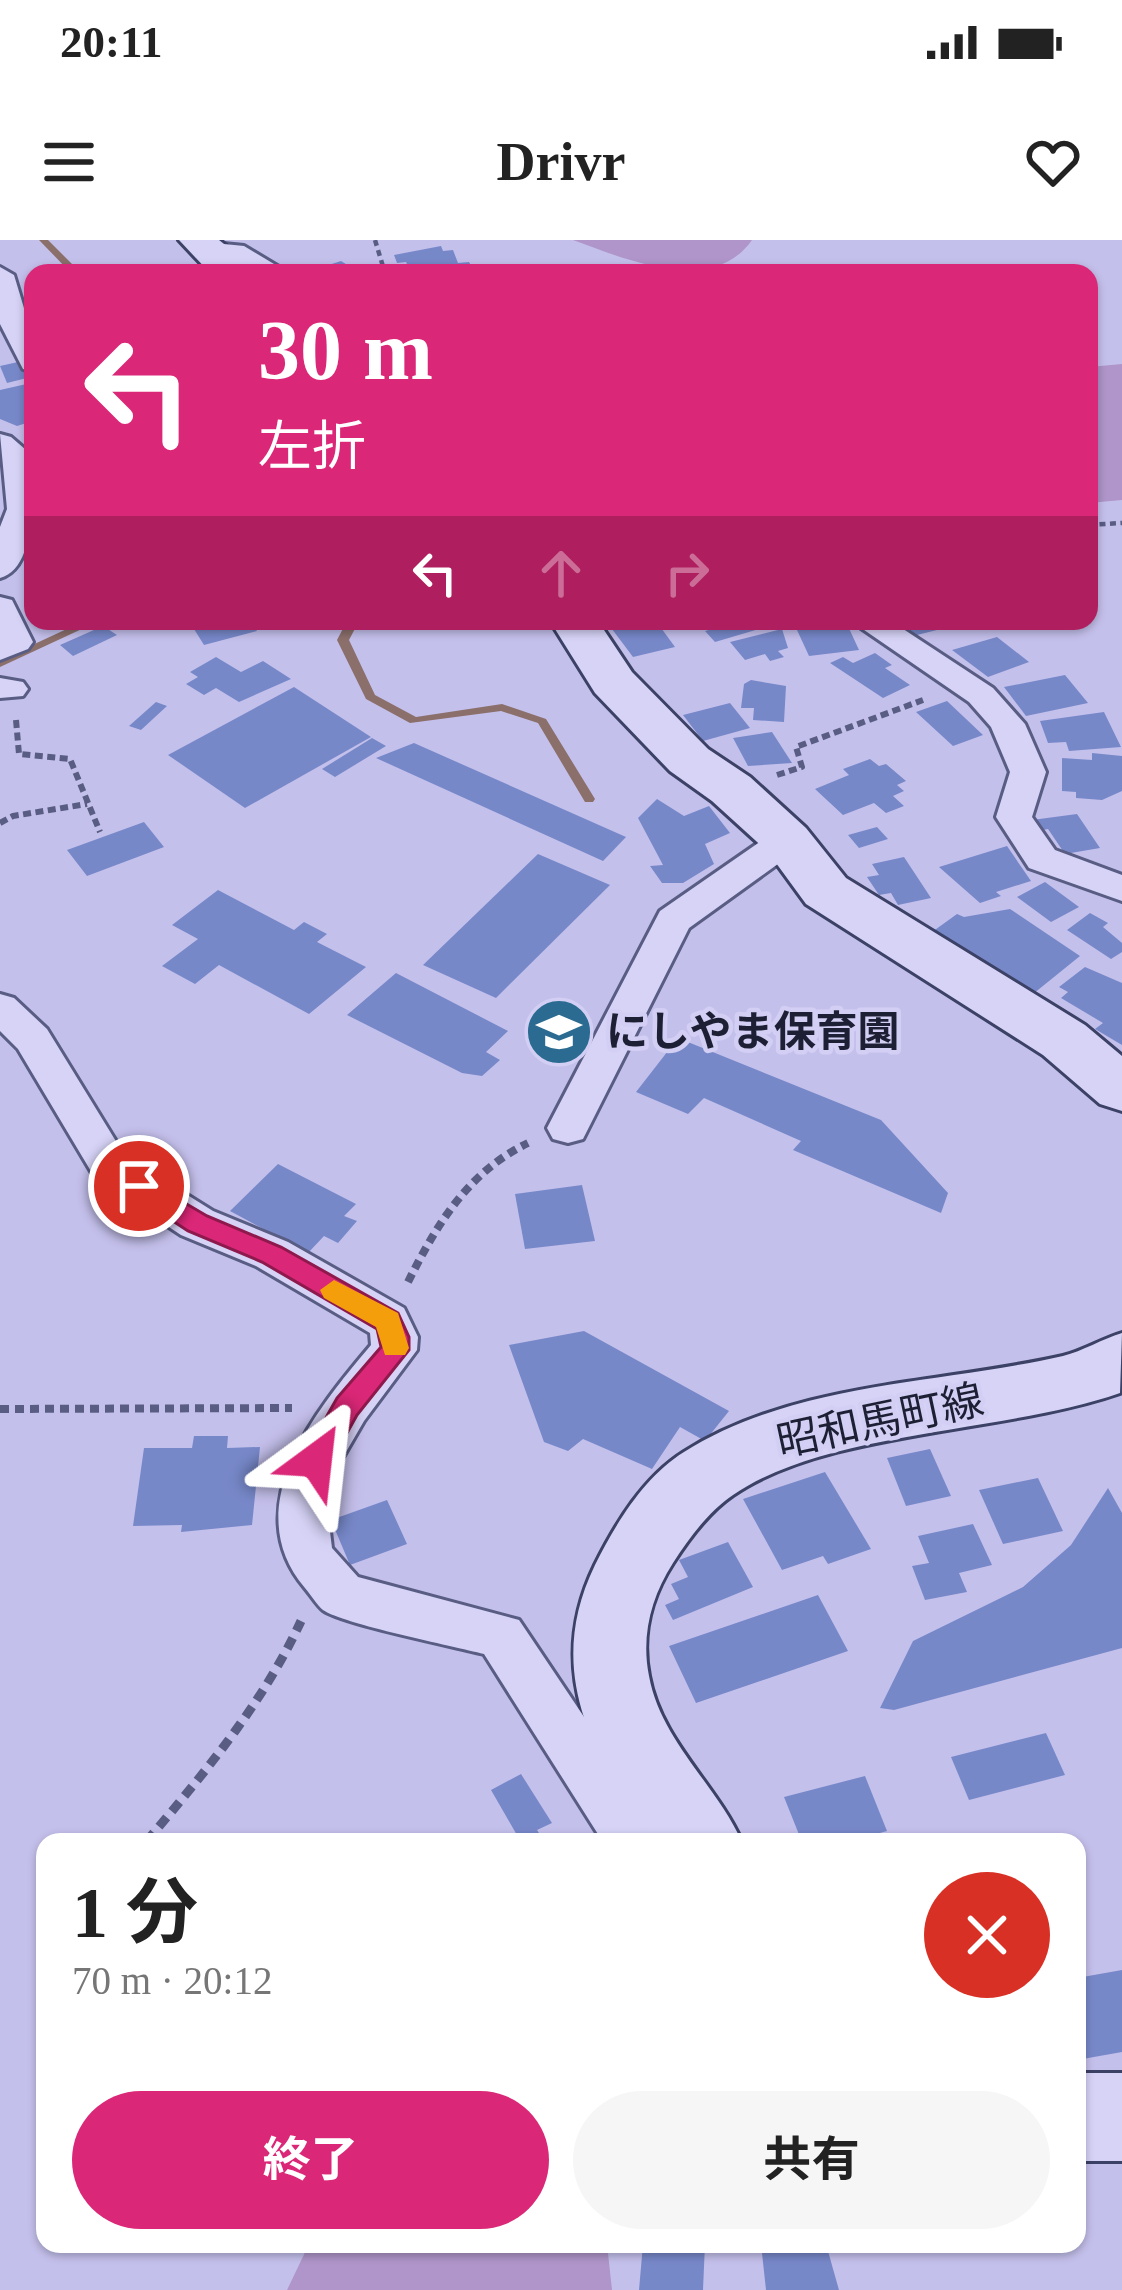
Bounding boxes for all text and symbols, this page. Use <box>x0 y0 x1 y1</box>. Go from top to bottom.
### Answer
text: 20:11 <box>60 17 163 67</box>
icon: menu <box>36 129 102 195</box>
icon: heart <box>1020 129 1086 195</box>
text: Drivr <box>497 132 625 192</box>
text: 30 m <box>258 304 433 397</box>
icon: left <box>60 312 216 468</box>
text: 左折 <box>258 417 366 477</box>
icon: left <box>402 540 468 606</box>
icon: ahead <box>528 540 594 606</box>
icon: right <box>654 540 720 606</box>
school or university icon: にしやま保育園 <box>524 997 594 1067</box>
place label: にしやま保育園 <box>606 1009 900 1055</box>
pin <box>88 1135 190 1237</box>
icon: arrive <box>106 1153 172 1219</box>
street label: 昭和馬町線 <box>773 1377 987 1465</box>
position arrow <box>253 1397 379 1523</box>
button: close <box>924 1872 1050 1998</box>
text: 1 分 <box>72 1873 198 1953</box>
text: 70 m · 20:12 <box>72 1959 272 2002</box>
button: 終了 <box>72 2091 549 2229</box>
button: 共有 <box>573 2091 1050 2229</box>

